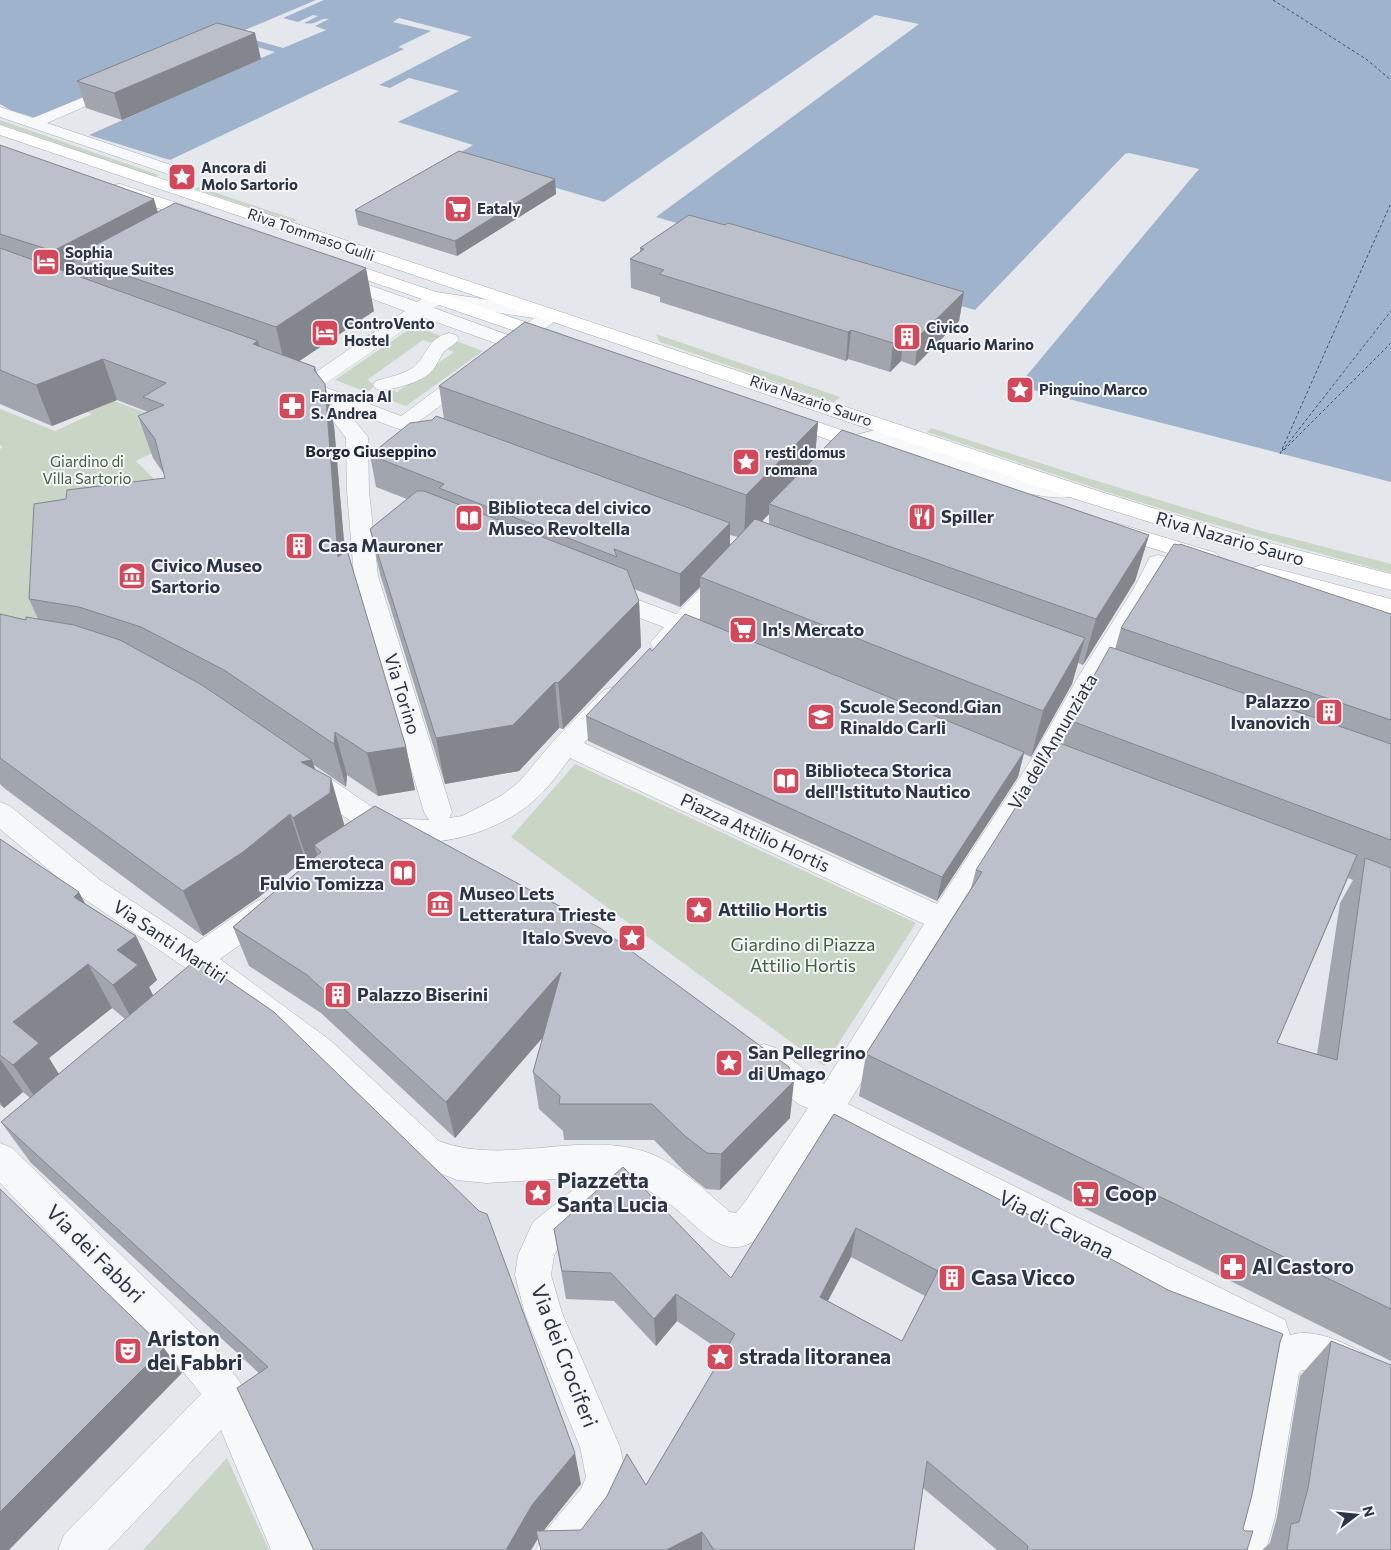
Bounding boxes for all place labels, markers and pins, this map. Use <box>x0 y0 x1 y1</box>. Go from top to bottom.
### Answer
place label: Ancora di Molo Sartorio <box>201 158 298 193</box>
place icon: Ancora di Molo Sartorio <box>167 162 197 192</box>
supermarket icon: Eataly <box>443 194 473 224</box>
place label: Eataly <box>477 199 521 217</box>
place label: Sophia Boutique Suites <box>65 243 174 278</box>
hotel icon: Sophia Boutique Suites <box>31 247 61 277</box>
place label: ControVento Hostel <box>344 314 435 349</box>
hotel icon: ControVento Hostel <box>310 318 340 348</box>
place label: Civico Aquario Marino <box>926 318 1034 353</box>
building icon: Civico Aquario Marino <box>892 322 922 352</box>
place icon: Pinguino Marco <box>1005 375 1035 405</box>
place label: Pinguino Marco <box>1039 380 1148 398</box>
place label: Farmacia Al S. Andrea <box>311 387 392 422</box>
pharmacy icon: Farmacia Al S. Andrea <box>277 391 307 421</box>
place label: resti domus romana <box>765 443 846 478</box>
place icon: resti domus romana <box>731 447 761 477</box>
place label: Biblioteca del civico Museo Revoltella <box>488 496 651 539</box>
restaurant icon: Spiller <box>907 502 937 532</box>
library icon: Biblioteca del civico Museo Revoltella <box>454 503 484 533</box>
place label: Spiller <box>941 505 995 527</box>
building icon: Casa Mauroner <box>284 531 314 561</box>
place label: Casa Mauroner <box>318 534 444 556</box>
place label: Civico Museo Sartorio <box>151 554 262 597</box>
museum icon: Civico Museo Sartorio <box>117 561 147 591</box>
supermarket icon: In's Mercato <box>728 615 758 645</box>
place label: In's Mercato <box>762 618 865 640</box>
place label: Palazzo Ivanovich <box>1231 690 1310 733</box>
place label: Scuole Second.Gian Rinaldo Carli <box>840 695 1001 738</box>
building icon: Palazzo Ivanovich <box>1314 697 1344 727</box>
school or university icon: Scuole Second.Gian Rinaldo Carli <box>806 702 836 732</box>
place label: Biblioteca Storica dell'Istituto Nautico <box>805 759 971 802</box>
library icon: Biblioteca Storica dell'Istituto Nautico <box>771 766 801 796</box>
place label: Emeroteca Fulvio Tomizza <box>260 851 384 894</box>
library icon: Emeroteca Fulvio Tomizza <box>388 858 418 888</box>
place label: Museo Lets Letteratura Trieste <box>459 882 616 925</box>
museum icon: Museo Lets Letteratura Trieste <box>425 889 455 919</box>
place icon: Attilio Hortis <box>684 895 714 925</box>
place label: Attilio Hortis <box>718 898 827 920</box>
place icon: Italo Svevo <box>617 923 647 953</box>
place label: Italo Svevo <box>522 926 613 948</box>
building icon: Palazzo Biserini <box>323 980 353 1010</box>
place label: Palazzo Biserini <box>357 983 488 1005</box>
place label: San Pellegrino di Umago <box>748 1041 866 1084</box>
place icon: San Pellegrino di Umago <box>714 1048 744 1078</box>
place label: Piazzetta Santa Lucia <box>557 1167 668 1216</box>
place icon: Piazzetta Santa Lucia <box>523 1178 553 1208</box>
supermarket icon: Coop <box>1071 1179 1101 1209</box>
place label: Coop <box>1105 1180 1157 1205</box>
pharmacy icon: Al Castoro <box>1218 1252 1248 1282</box>
place label: Al Castoro <box>1252 1253 1354 1278</box>
building icon: Casa Vicco <box>937 1263 967 1293</box>
place label: Casa Vicco <box>971 1264 1075 1289</box>
place label: Ariston dei Fabbri <box>147 1325 242 1374</box>
theatre icon: Ariston dei Fabbri <box>113 1336 143 1366</box>
place icon: strada litoranea <box>705 1342 735 1372</box>
place label: strada litoranea <box>739 1343 891 1368</box>

